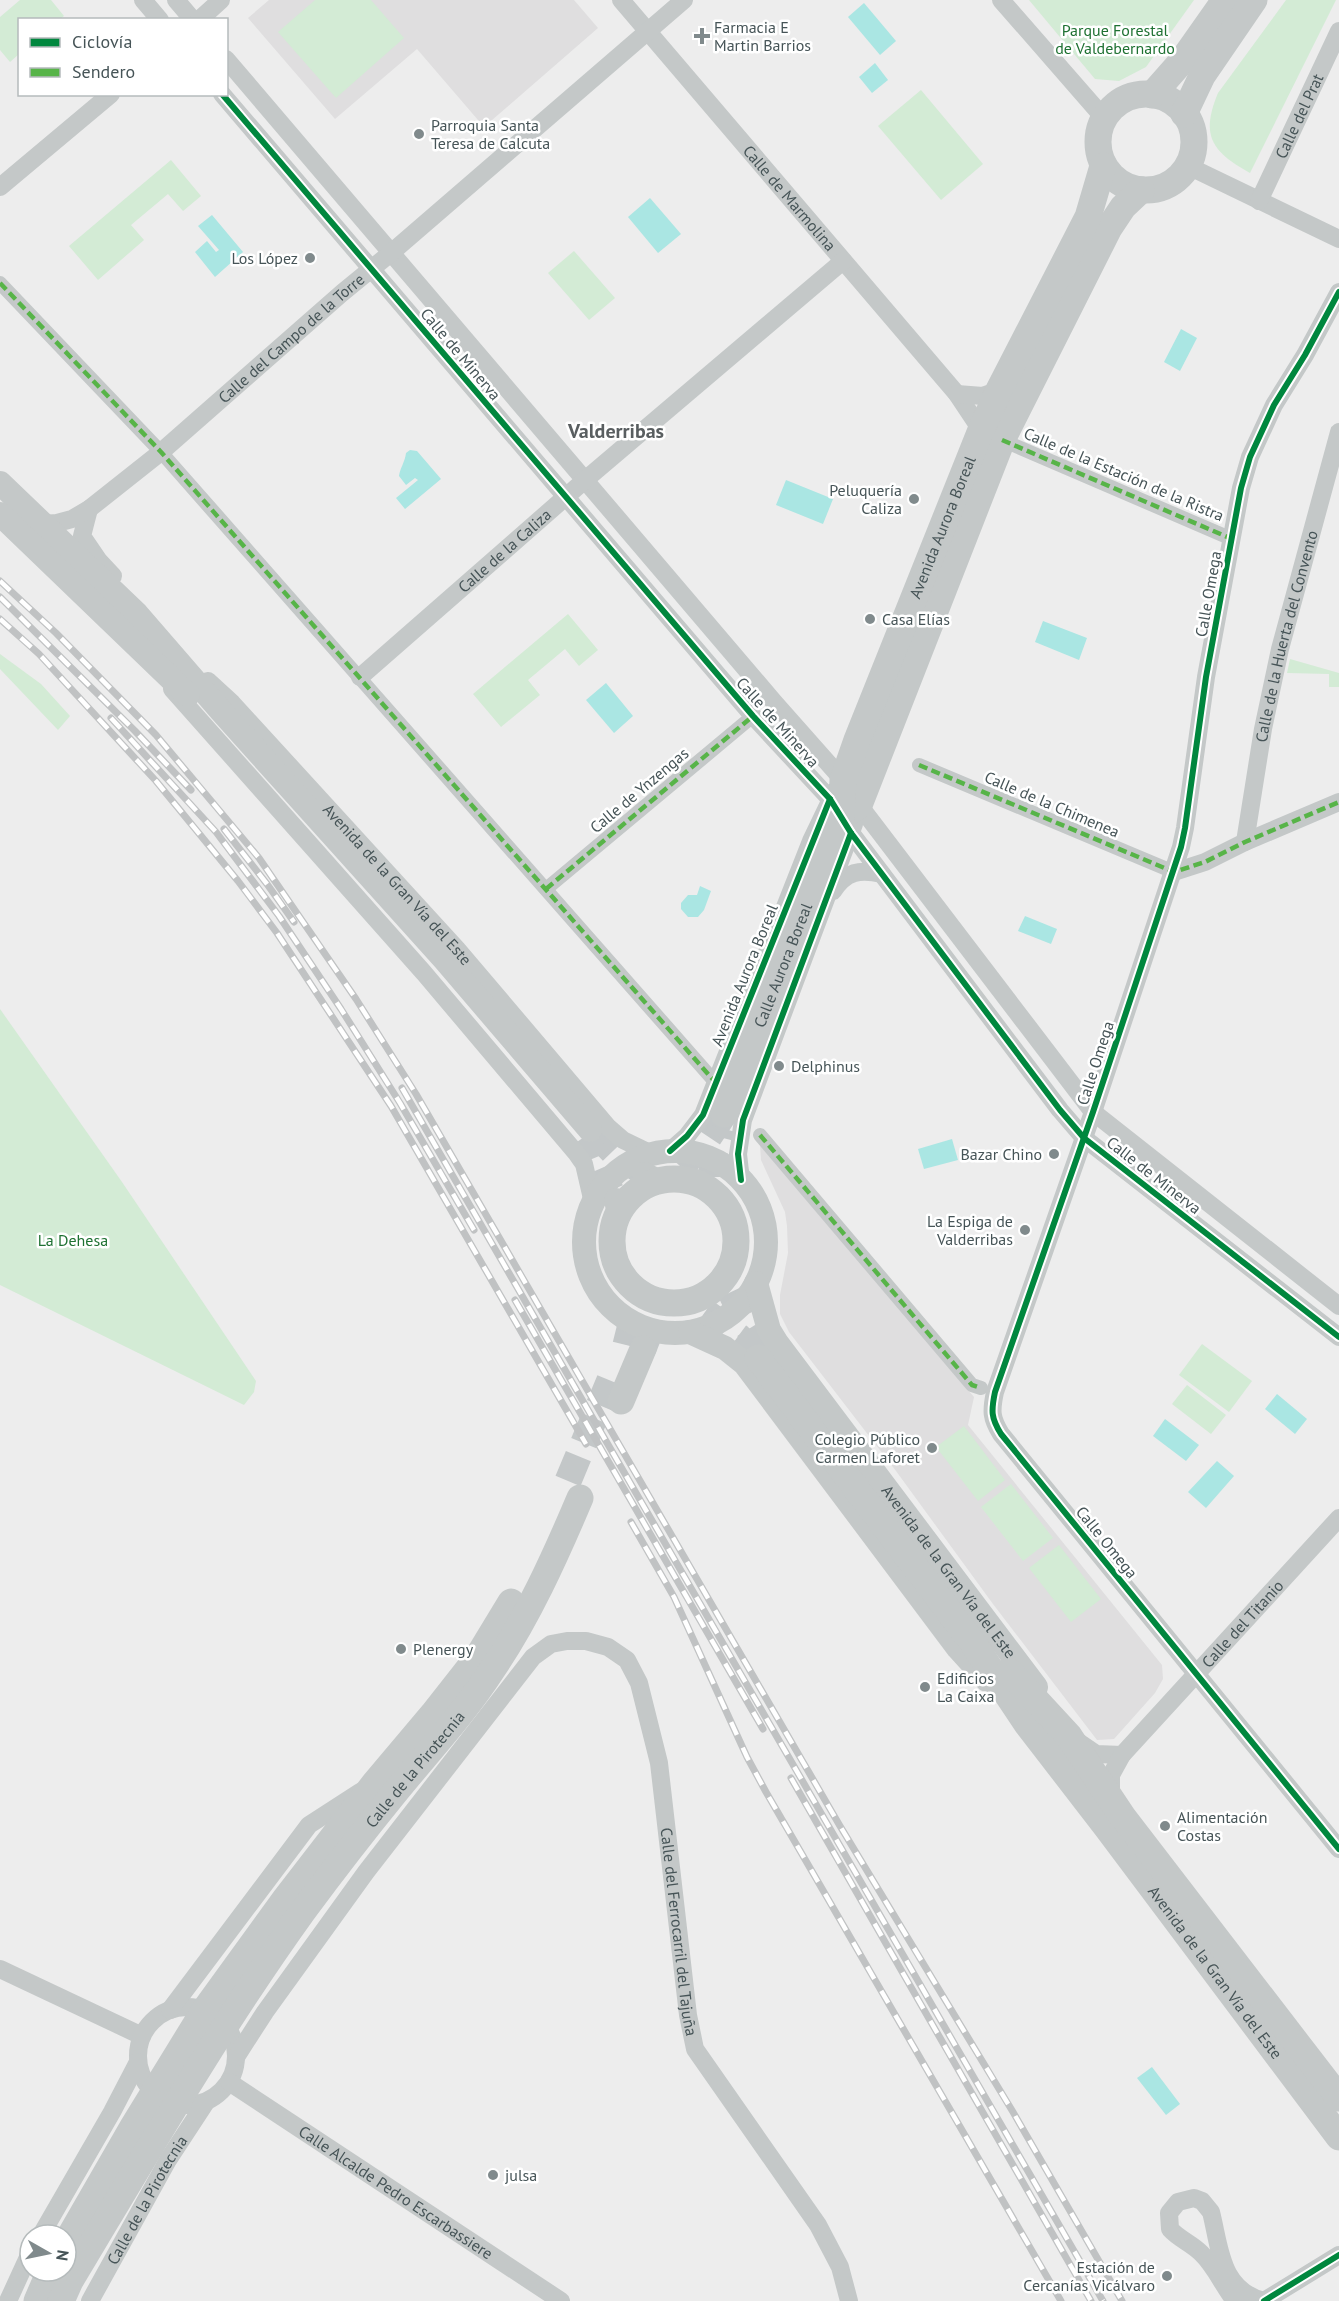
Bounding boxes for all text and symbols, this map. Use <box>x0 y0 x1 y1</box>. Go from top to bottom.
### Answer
place label: Farmacia E Martin Barrios <box>714 17 811 55</box>
legend <box>18 18 228 96</box>
park label: Parque Forestal de Valdebernardo <box>1055 20 1175 58</box>
marker: Farmacia E Martin Barrios <box>695 29 709 43</box>
text: Ciclovía <box>72 30 132 53</box>
text: Sendero <box>72 60 135 83</box>
street label: Calle del Prat <box>1270 70 1328 162</box>
place label: Parroquia Santa Teresa de Calcuta <box>431 115 550 153</box>
marker: Parroquia Santa Teresa de Calcuta <box>412 127 426 141</box>
street label: Calle de Marmolina <box>739 141 840 255</box>
place label: Los López <box>231 248 298 268</box>
marker: Los López <box>303 251 317 265</box>
street label: Calle del Campo de la Torre <box>214 269 368 407</box>
street label: Calle de Minerva <box>417 304 505 404</box>
district label: Valderribas <box>567 418 664 444</box>
street label: Calle de la Estación de la Ristra <box>1021 423 1227 525</box>
street label: Avenida Aurora Boreal <box>905 453 980 601</box>
place label: Peluquería Caliza <box>829 480 902 518</box>
marker: Peluquería Caliza <box>907 492 921 506</box>
street label: Calle de la Caliza <box>454 504 555 597</box>
street label: Calle de la Huerta del Convento <box>1251 528 1322 744</box>
street label: Calle Omega <box>1191 549 1225 639</box>
place label: Casa Elías <box>882 609 950 629</box>
marker: Casa Elías <box>863 612 877 626</box>
street label: Calle de Minerva <box>732 673 824 771</box>
street label: Calle de Ynzengas <box>586 743 693 837</box>
street label: Calle de la Chimenea <box>982 767 1122 841</box>
street label: Avenida de la Gran Vía del Este <box>319 799 476 969</box>
street label: Calle Aurora Boreal <box>749 900 816 1030</box>
street label: Avenida Aurora Boreal <box>706 901 782 1049</box>
street label: Calle Omega <box>1072 1019 1118 1107</box>
place label: Delphinus <box>791 1056 860 1076</box>
marker: Delphinus <box>772 1059 786 1073</box>
street label: Calle de Minerva <box>1103 1132 1205 1218</box>
place label: Bazar Chino <box>960 1144 1042 1164</box>
marker: Bazar Chino <box>1047 1147 1061 1161</box>
place label: La Espiga de Valderribas <box>927 1211 1013 1249</box>
marker: La Espiga de Valderribas <box>1018 1223 1032 1237</box>
park label: La Dehesa <box>38 1230 108 1250</box>
place label: Colegio Público Carmen Laforet <box>814 1429 921 1467</box>
marker: Colegio Público Carmen Laforet <box>925 1441 939 1455</box>
street label: Avenida de la Gran Vía del Este <box>877 1481 1021 1662</box>
street label: Calle Omega <box>1072 1502 1142 1582</box>
street label: Calle del Titanio <box>1197 1576 1288 1672</box>
place label: Plenergy <box>413 1639 474 1659</box>
marker: Plenergy <box>394 1642 408 1656</box>
place label: Edificios La Caixa <box>937 1668 994 1706</box>
marker: Edificios La Caixa <box>918 1680 932 1694</box>
street label: Calle de la Pirotecnia <box>361 1707 469 1831</box>
place label: Alimentación Costas <box>1177 1807 1267 1845</box>
marker: Alimentación Costas <box>1158 1819 1172 1833</box>
street label: Calle del Ferrocarril del Tajuña <box>657 1827 702 2038</box>
street label: Avenida de la Gran Vía del Este <box>1144 1882 1287 2063</box>
street label: Calle Alcalde Pedro Escarbassiere <box>295 2121 497 2263</box>
street label: Calle de la Pirotecnia <box>102 2132 191 2268</box>
place label: julsa <box>505 2165 537 2185</box>
marker: julsa <box>486 2168 500 2182</box>
north arrow <box>18 2223 78 2283</box>
text: N <box>52 2249 74 2262</box>
place label: Estación de Cercanías Vicálvaro <box>1023 2257 1155 2295</box>
marker: Estación de Cercanías Vicálvaro <box>1160 2269 1174 2283</box>

